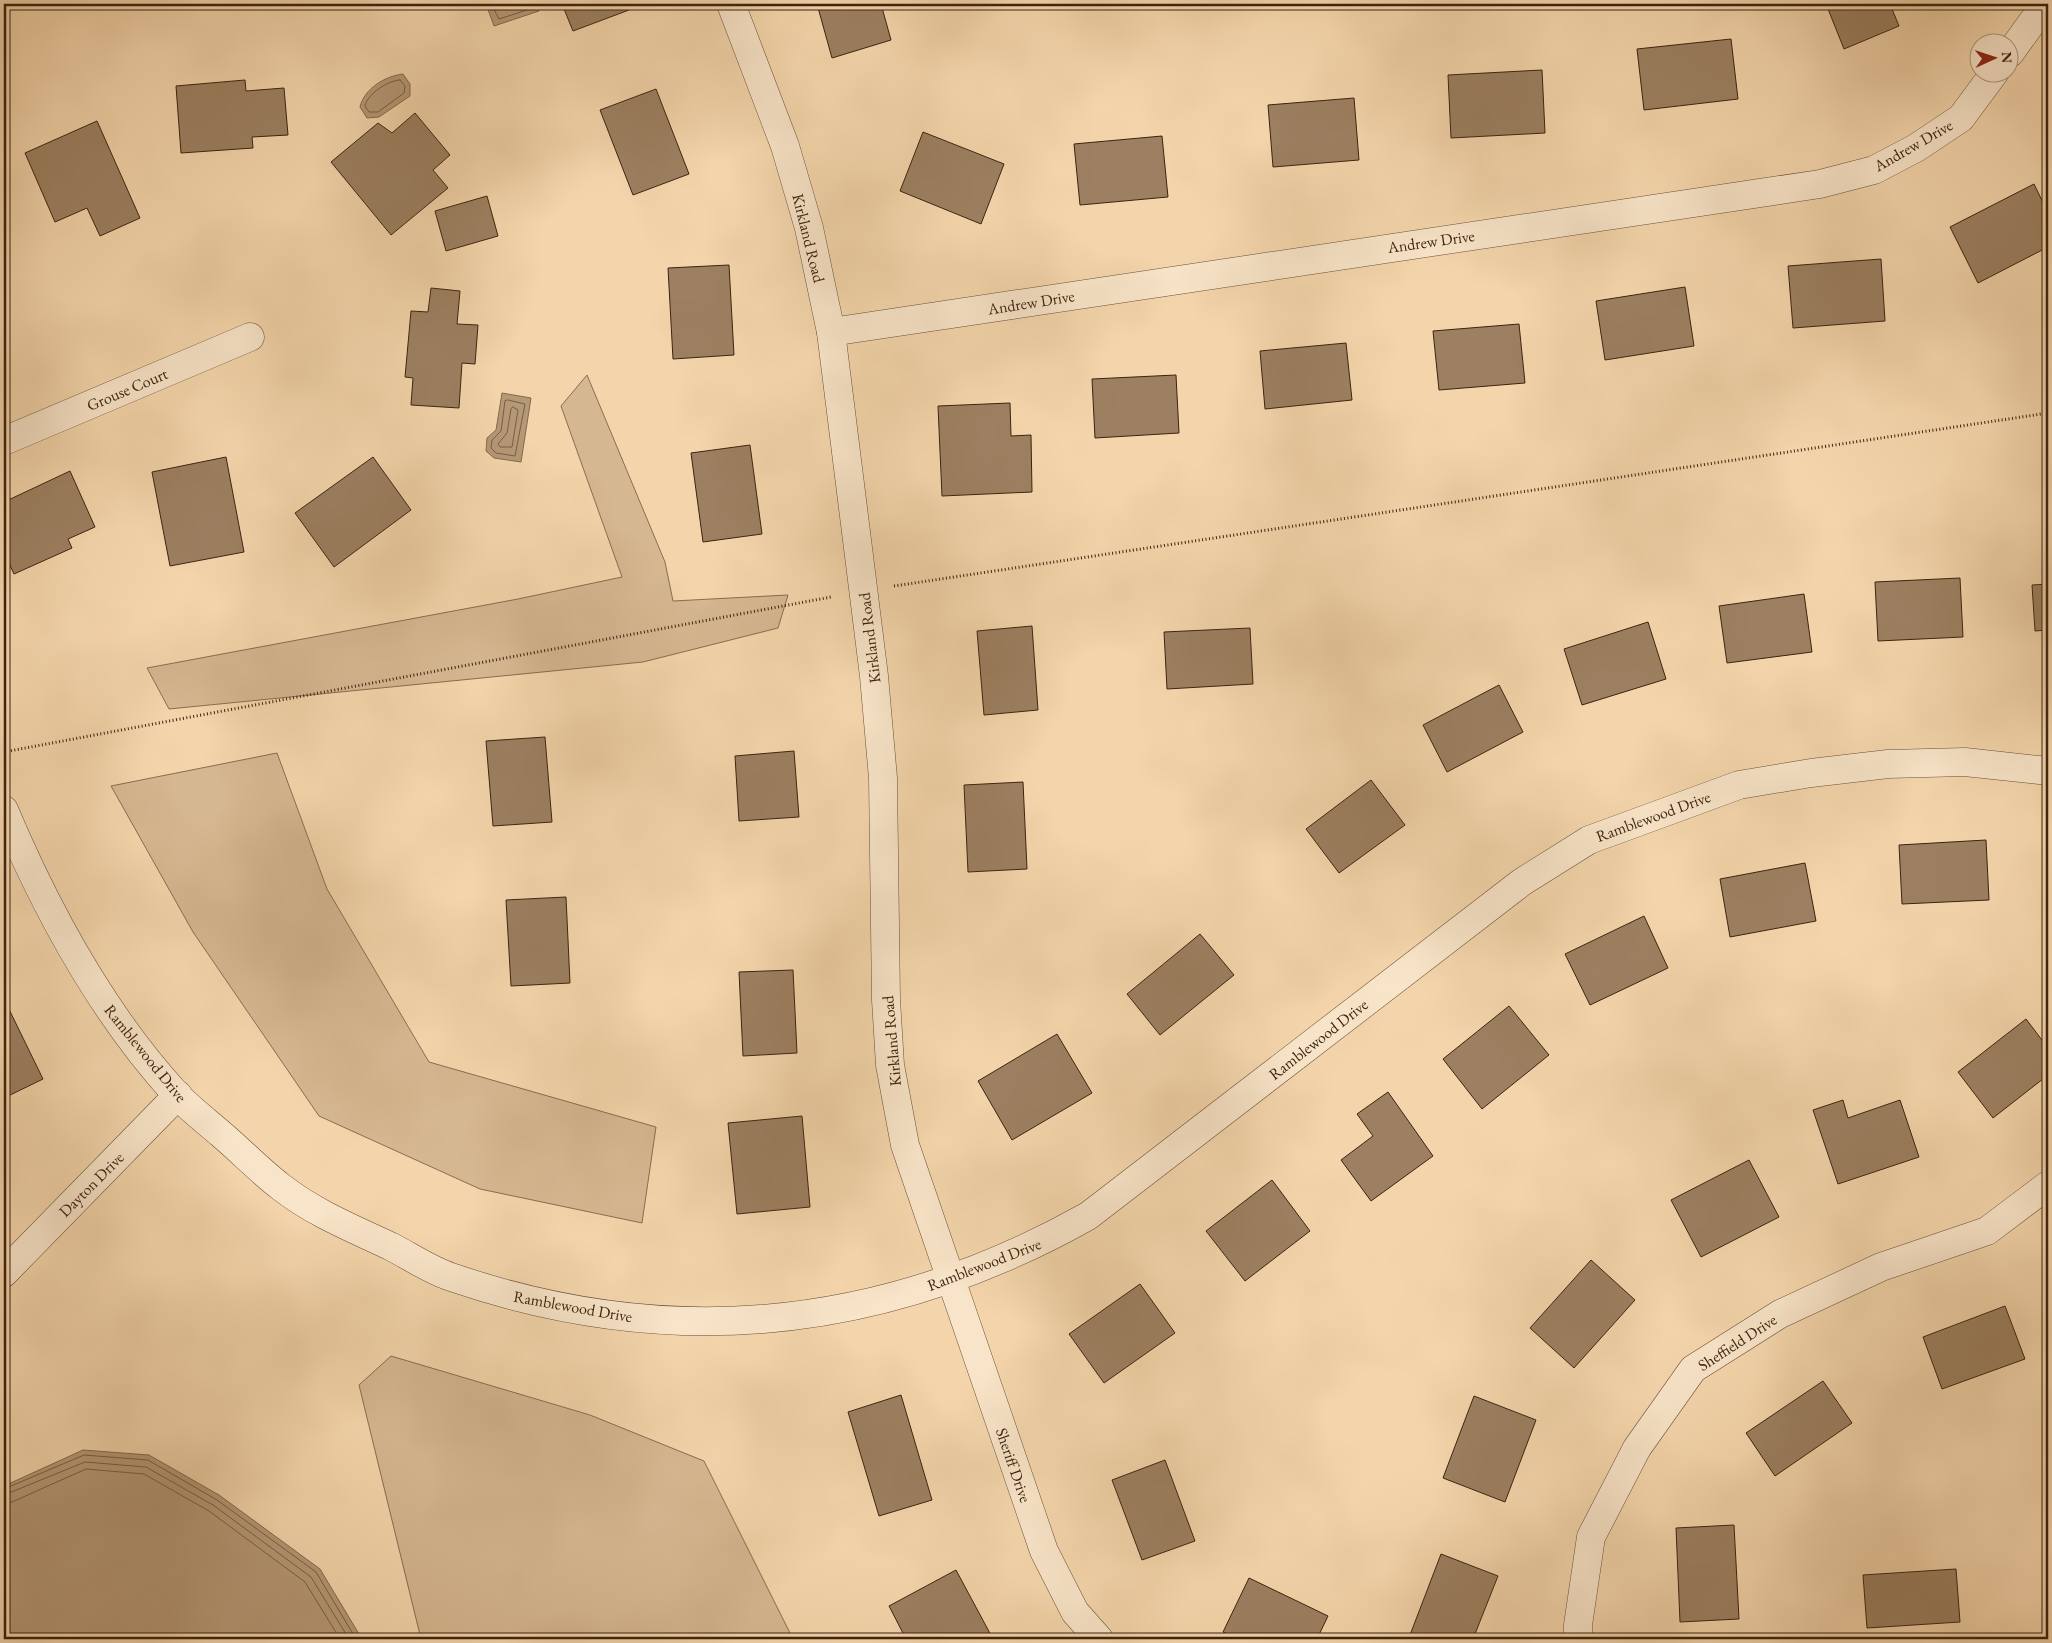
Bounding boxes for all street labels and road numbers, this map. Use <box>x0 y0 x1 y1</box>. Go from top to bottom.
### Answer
street label: Andrew Drive <box>1869 114 1956 177</box>
street label: Kirkland Road <box>787 191 830 286</box>
street label: Andrew Drive <box>1385 225 1476 258</box>
street label: Andrew Drive <box>985 285 1076 320</box>
street label: Grouse Court <box>83 363 171 416</box>
street label: Kirkland Road <box>853 591 885 684</box>
street label: Ramblewood Drive <box>1593 786 1713 847</box>
street label: Kirkland Road <box>877 994 906 1087</box>
street label: Ramblewood Drive <box>1264 994 1372 1085</box>
street label: Ramblewood Drive <box>100 1000 192 1107</box>
street label: Dayton Drive <box>54 1147 129 1222</box>
street label: Ramblewood Drive <box>924 1233 1044 1296</box>
street label: Ramblewood Drive <box>512 1286 634 1327</box>
street label: Sheffield Drive <box>1694 1309 1781 1376</box>
street label: Sheriff Drive <box>991 1425 1036 1505</box>

